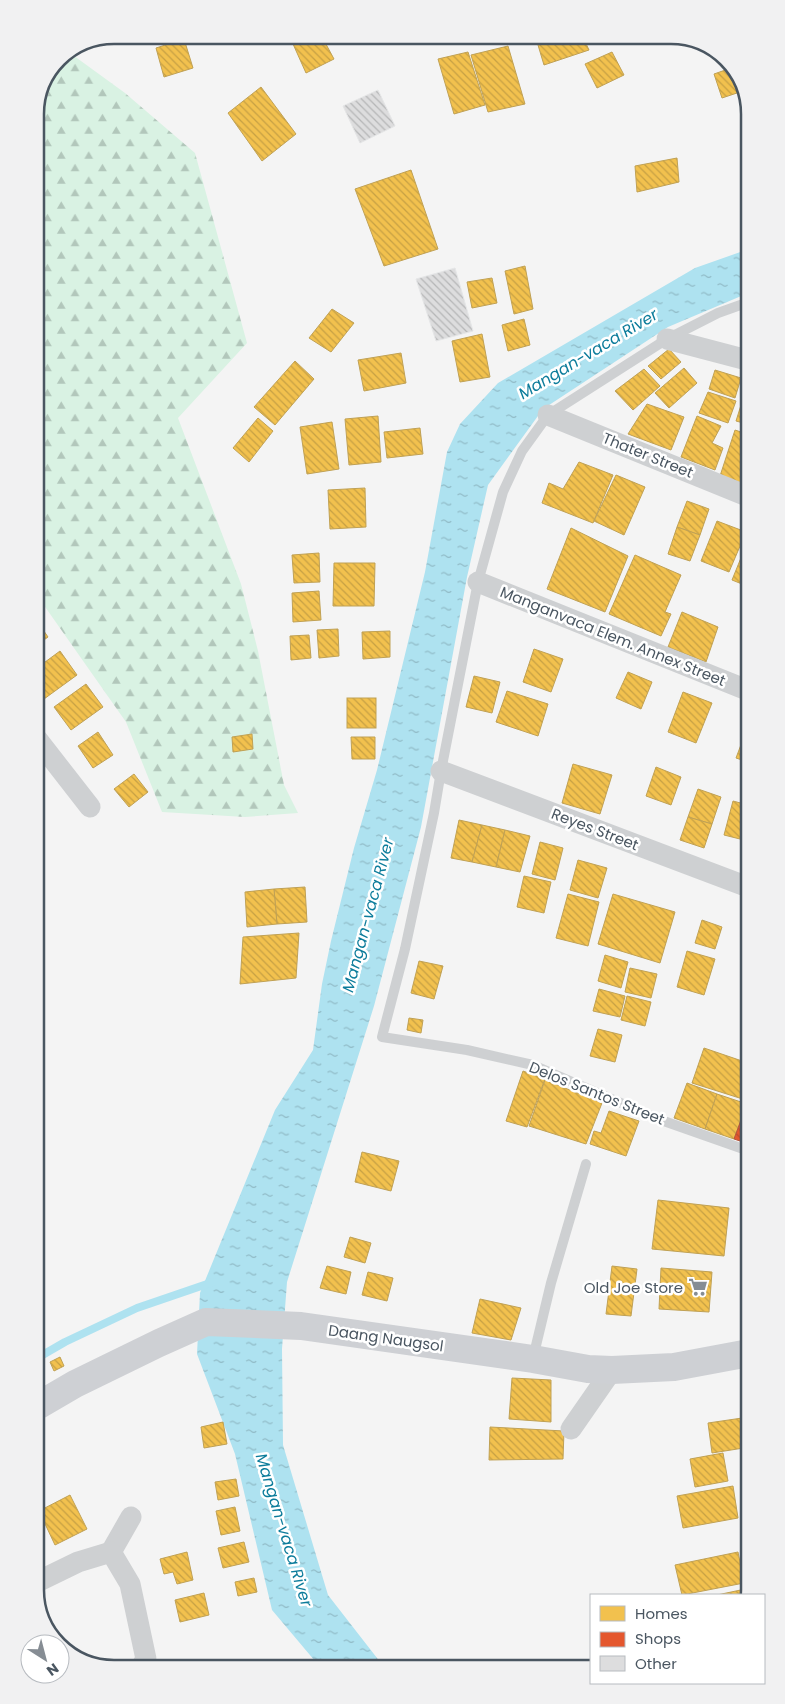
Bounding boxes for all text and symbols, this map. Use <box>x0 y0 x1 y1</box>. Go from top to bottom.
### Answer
water label: Mangan-vaca River <box>514 303 663 405</box>
street label: Thater Street <box>599 427 697 483</box>
street label: Manganvaca Elem. Annex Street <box>497 581 729 691</box>
street label: Reyes Street <box>548 803 642 855</box>
water label: Mangan-vaca River <box>336 834 400 995</box>
street label: Delos Santos Street <box>526 1056 668 1130</box>
supermarket icon: Old Joe Store <box>687 1276 709 1298</box>
place label: Old Joe Store <box>584 1277 683 1298</box>
street label: Daang Naugsol <box>327 1320 445 1356</box>
water label: Mangan-vaca River <box>250 1451 319 1610</box>
legend <box>590 1594 765 1684</box>
text: Homes <box>635 1603 688 1624</box>
text: Shops <box>635 1628 681 1649</box>
north arrow <box>20 1634 70 1684</box>
text: Other <box>635 1653 677 1674</box>
text: N <box>43 1658 63 1681</box>

